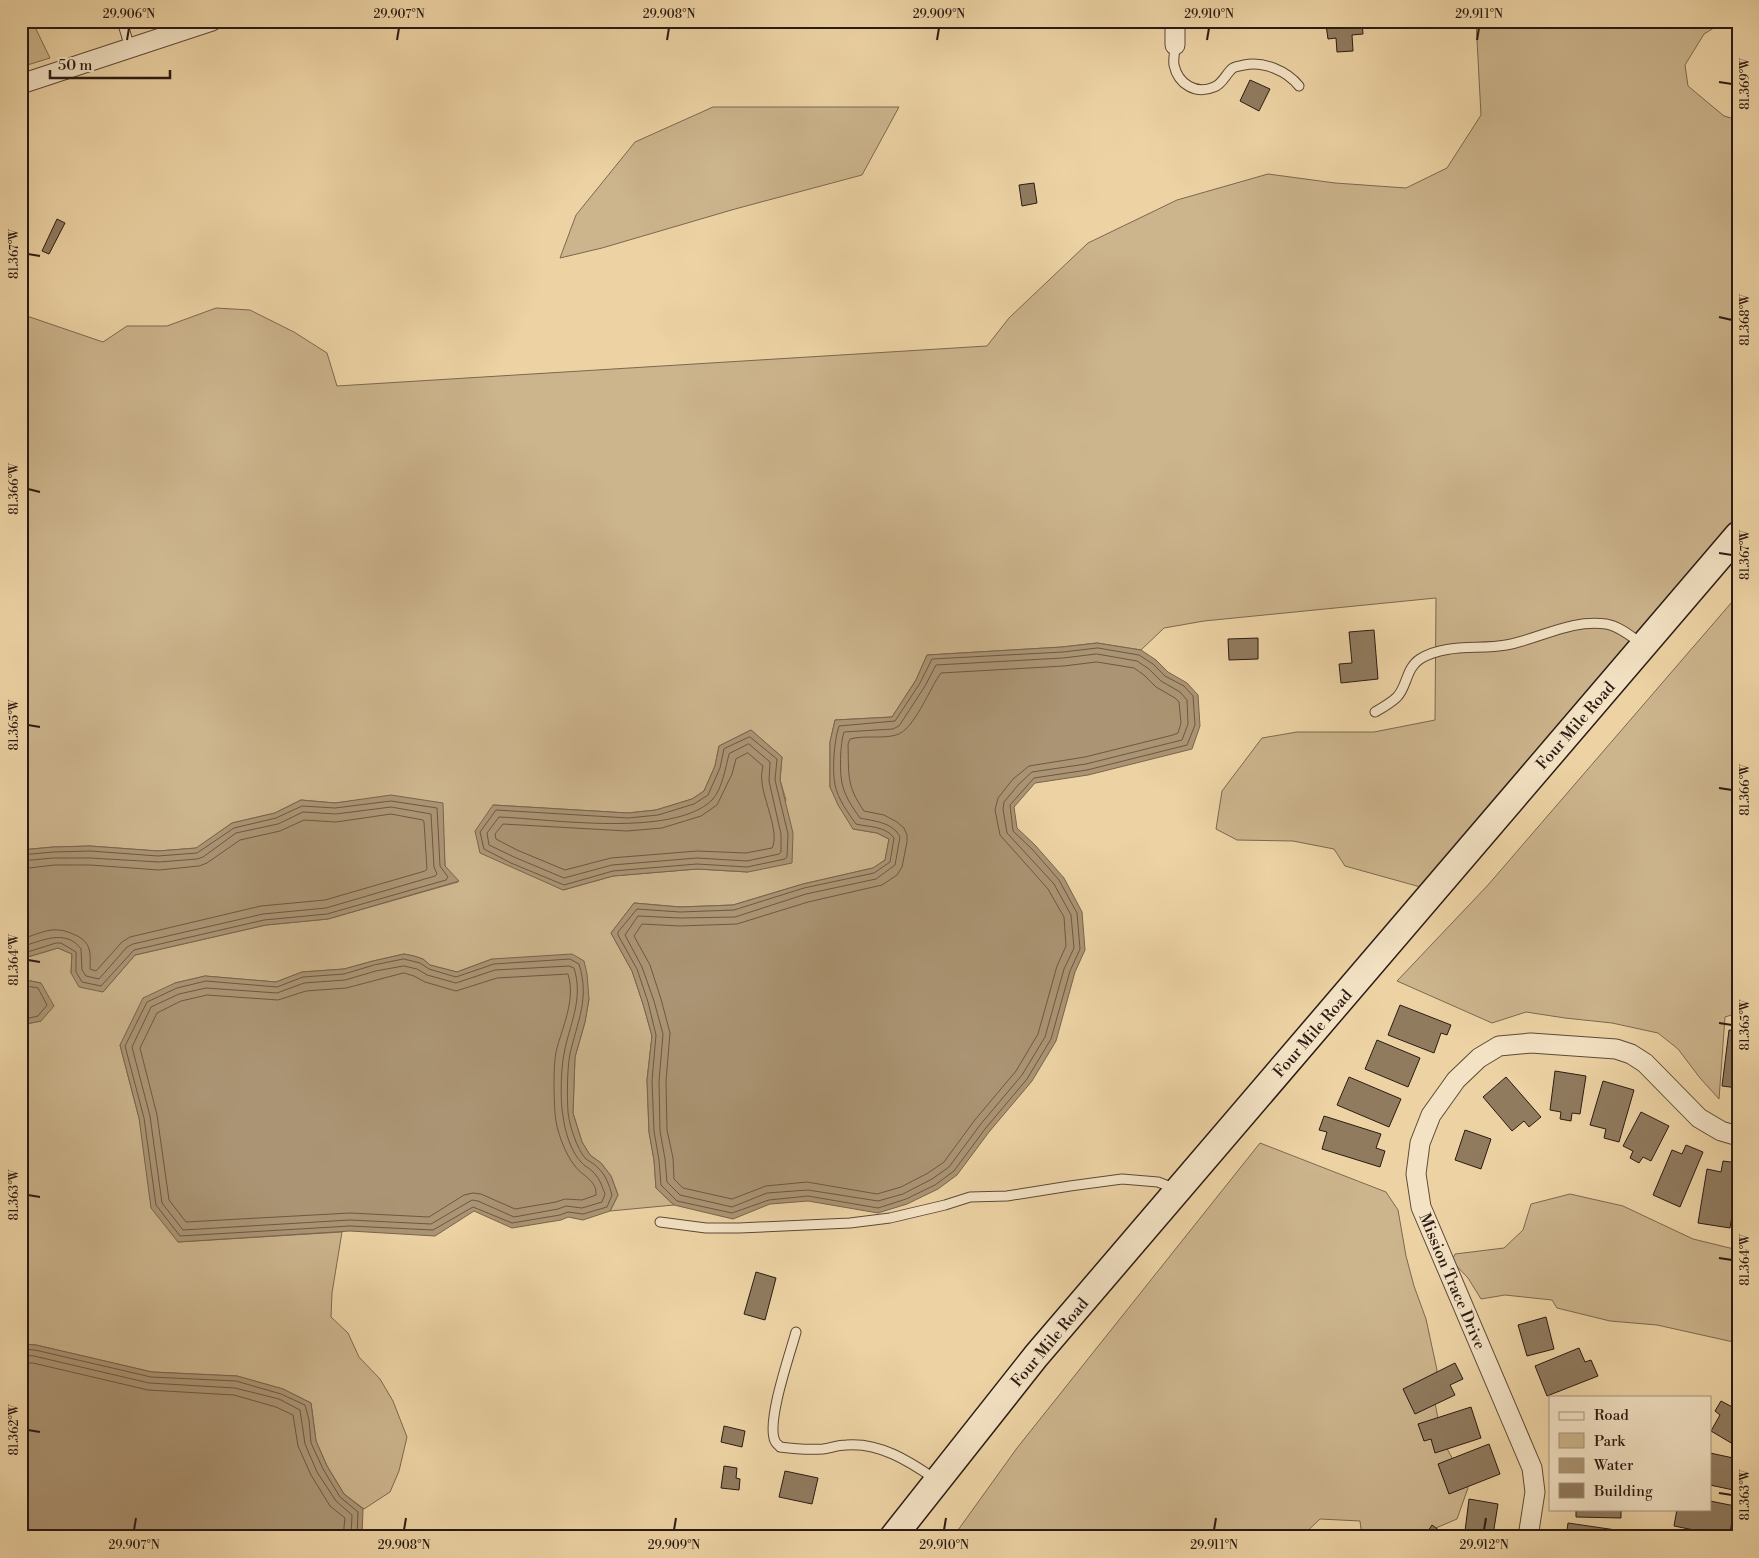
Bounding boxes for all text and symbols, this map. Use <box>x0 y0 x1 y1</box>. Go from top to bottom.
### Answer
text: 29.906°N <box>103 7 155 22</box>
text: 29.907°N <box>373 7 425 22</box>
text: 29.908°N <box>643 7 695 22</box>
text: 29.909°N <box>913 7 965 22</box>
text: 29.910°N <box>1184 7 1234 22</box>
text: 29.911°N <box>1455 7 1503 22</box>
scale bar <box>50 48 170 80</box>
text: 50 m <box>58 56 92 75</box>
text: 81.369°W <box>1738 57 1753 110</box>
text: 81.367°W <box>7 228 22 279</box>
text: 81.368°W <box>1738 293 1753 346</box>
text: 81.366°W <box>7 462 22 515</box>
text: 81.367°W <box>1738 529 1753 580</box>
street label: Four Mile Road <box>1532 677 1619 774</box>
text: 81.365°W <box>7 698 22 750</box>
text: 81.366°W <box>1738 763 1753 816</box>
text: 81.364°W <box>7 933 22 986</box>
street label: Four Mile Road <box>1269 985 1356 1082</box>
text: 81.365°W <box>1738 998 1753 1050</box>
text: 81.363°W <box>7 1168 22 1220</box>
street label: Mission Trace Drive <box>1414 1210 1490 1353</box>
text: 81.364°W <box>1738 1233 1753 1286</box>
street label: Four Mile Road <box>1007 1294 1093 1391</box>
legend <box>1549 1396 1712 1510</box>
text: 81.362°W <box>7 1403 22 1456</box>
text: Road <box>1594 1406 1629 1425</box>
text: Park <box>1594 1432 1626 1451</box>
text: Water <box>1593 1456 1634 1475</box>
text: 81.363°W <box>1738 1468 1753 1520</box>
text: Building <box>1593 1482 1653 1501</box>
text: 29.907°N <box>108 1538 160 1553</box>
text: 29.908°N <box>378 1538 430 1553</box>
text: 29.909°N <box>648 1538 700 1553</box>
text: 29.910°N <box>919 1538 969 1553</box>
text: 29.911°N <box>1190 1538 1238 1553</box>
text: 29.912°N <box>1459 1538 1509 1553</box>

